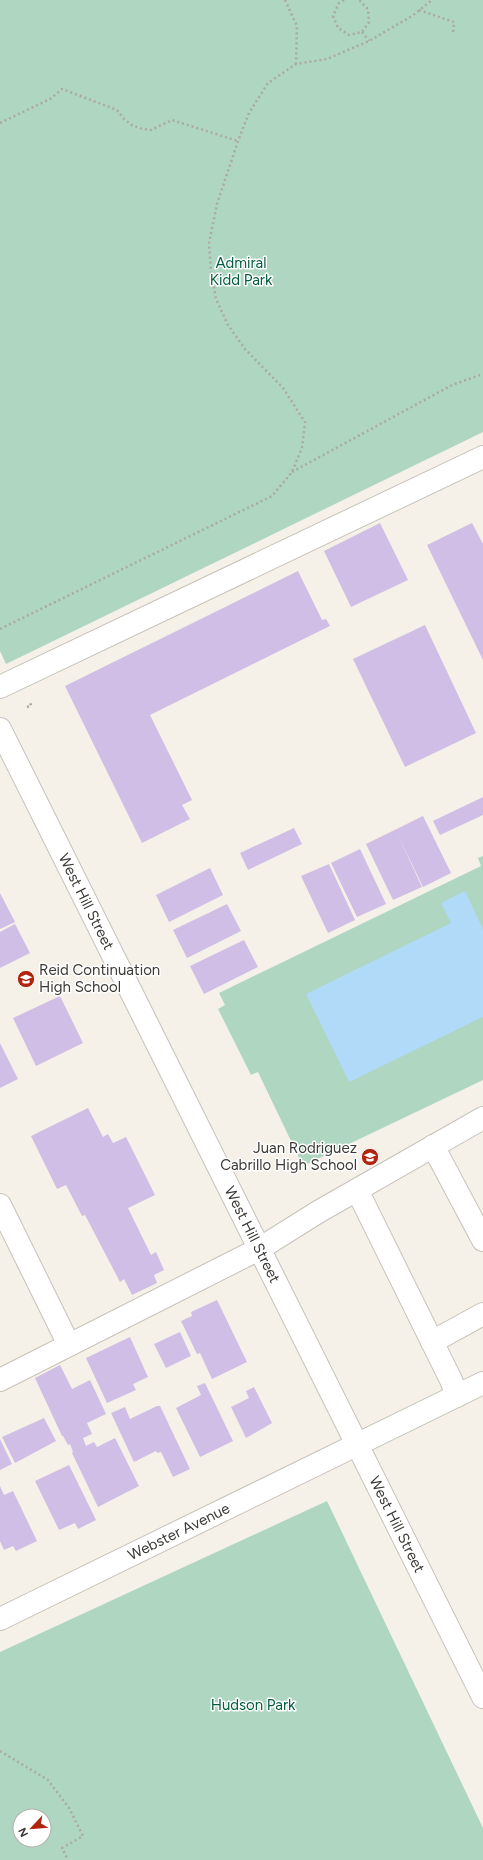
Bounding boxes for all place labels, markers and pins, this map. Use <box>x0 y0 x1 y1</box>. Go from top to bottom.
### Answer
place label: Reid Continuation High School <box>39 961 160 996</box>
school or university icon: Reid Continuation High School <box>16 969 36 989</box>
place label: Juan Rodriguez Cabrillo High School <box>220 1139 357 1174</box>
school or university icon: Juan Rodriguez Cabrillo High School <box>360 1147 380 1167</box>

